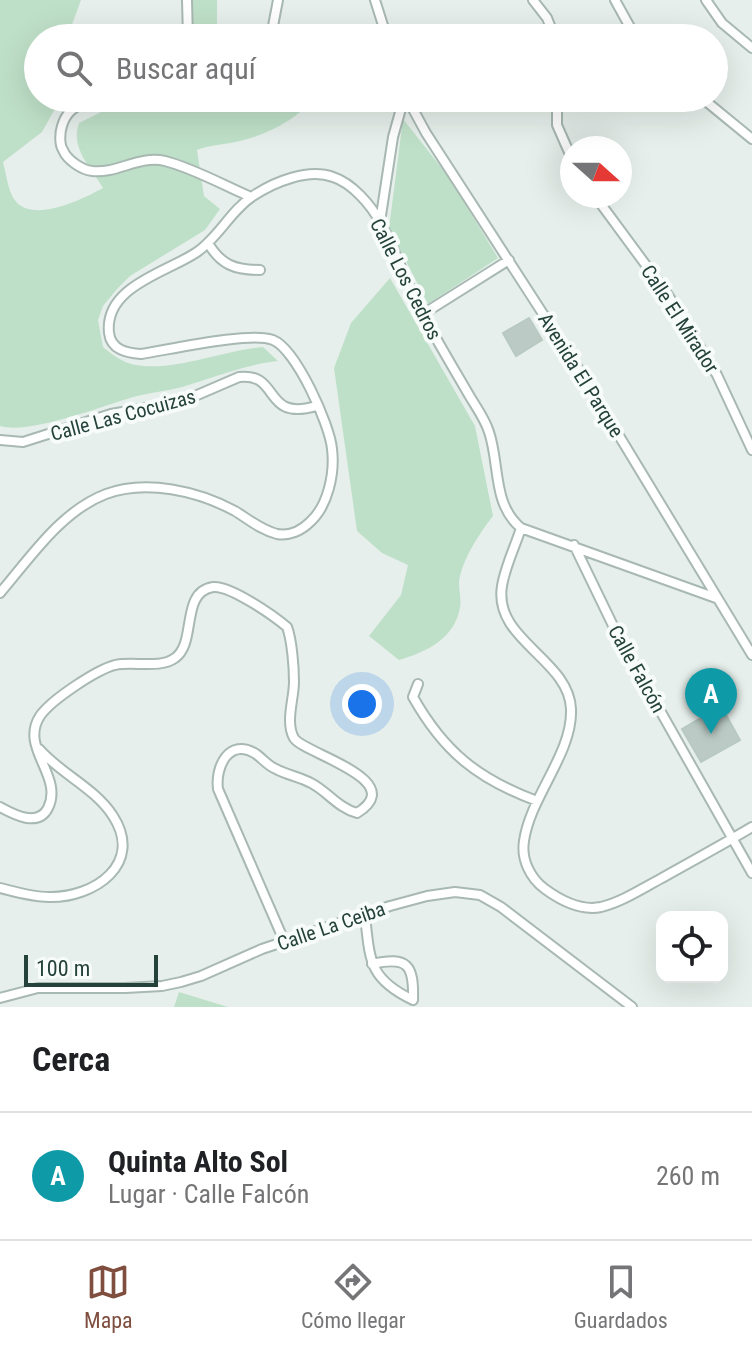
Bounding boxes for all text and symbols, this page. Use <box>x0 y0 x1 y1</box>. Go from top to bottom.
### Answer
search box <box>24 24 728 112</box>
icon: search <box>52 46 96 90</box>
text: Buscar aquí <box>116 51 256 86</box>
north arrow <box>560 136 632 208</box>
street label: Calle Los Cedros <box>365 214 447 344</box>
street label: Calle El Mirador <box>636 260 724 378</box>
street label: Avenida El Parque <box>533 308 629 442</box>
street label: Calle Las Cocuizas <box>48 384 198 446</box>
street label: Calle Falcón <box>603 621 671 717</box>
pin: A <box>685 668 737 734</box>
your location <box>342 684 382 724</box>
street label: Calle La Ceiba <box>274 896 388 956</box>
map controls <box>656 911 728 983</box>
button: locate <box>656 911 728 983</box>
scale bar <box>24 951 158 987</box>
text: 100 m <box>36 956 90 981</box>
text: Cerca <box>32 1039 110 1079</box>
text: Quinta Alto Sol <box>108 1144 288 1179</box>
text: A <box>50 1161 66 1191</box>
text: 260 m <box>656 1161 720 1191</box>
text: Lugar · Calle Falcón <box>108 1179 309 1209</box>
tab: Mapa <box>84 1260 133 1333</box>
tab: Cómo llegar <box>301 1260 406 1333</box>
tab: Guardados <box>574 1260 668 1333</box>

